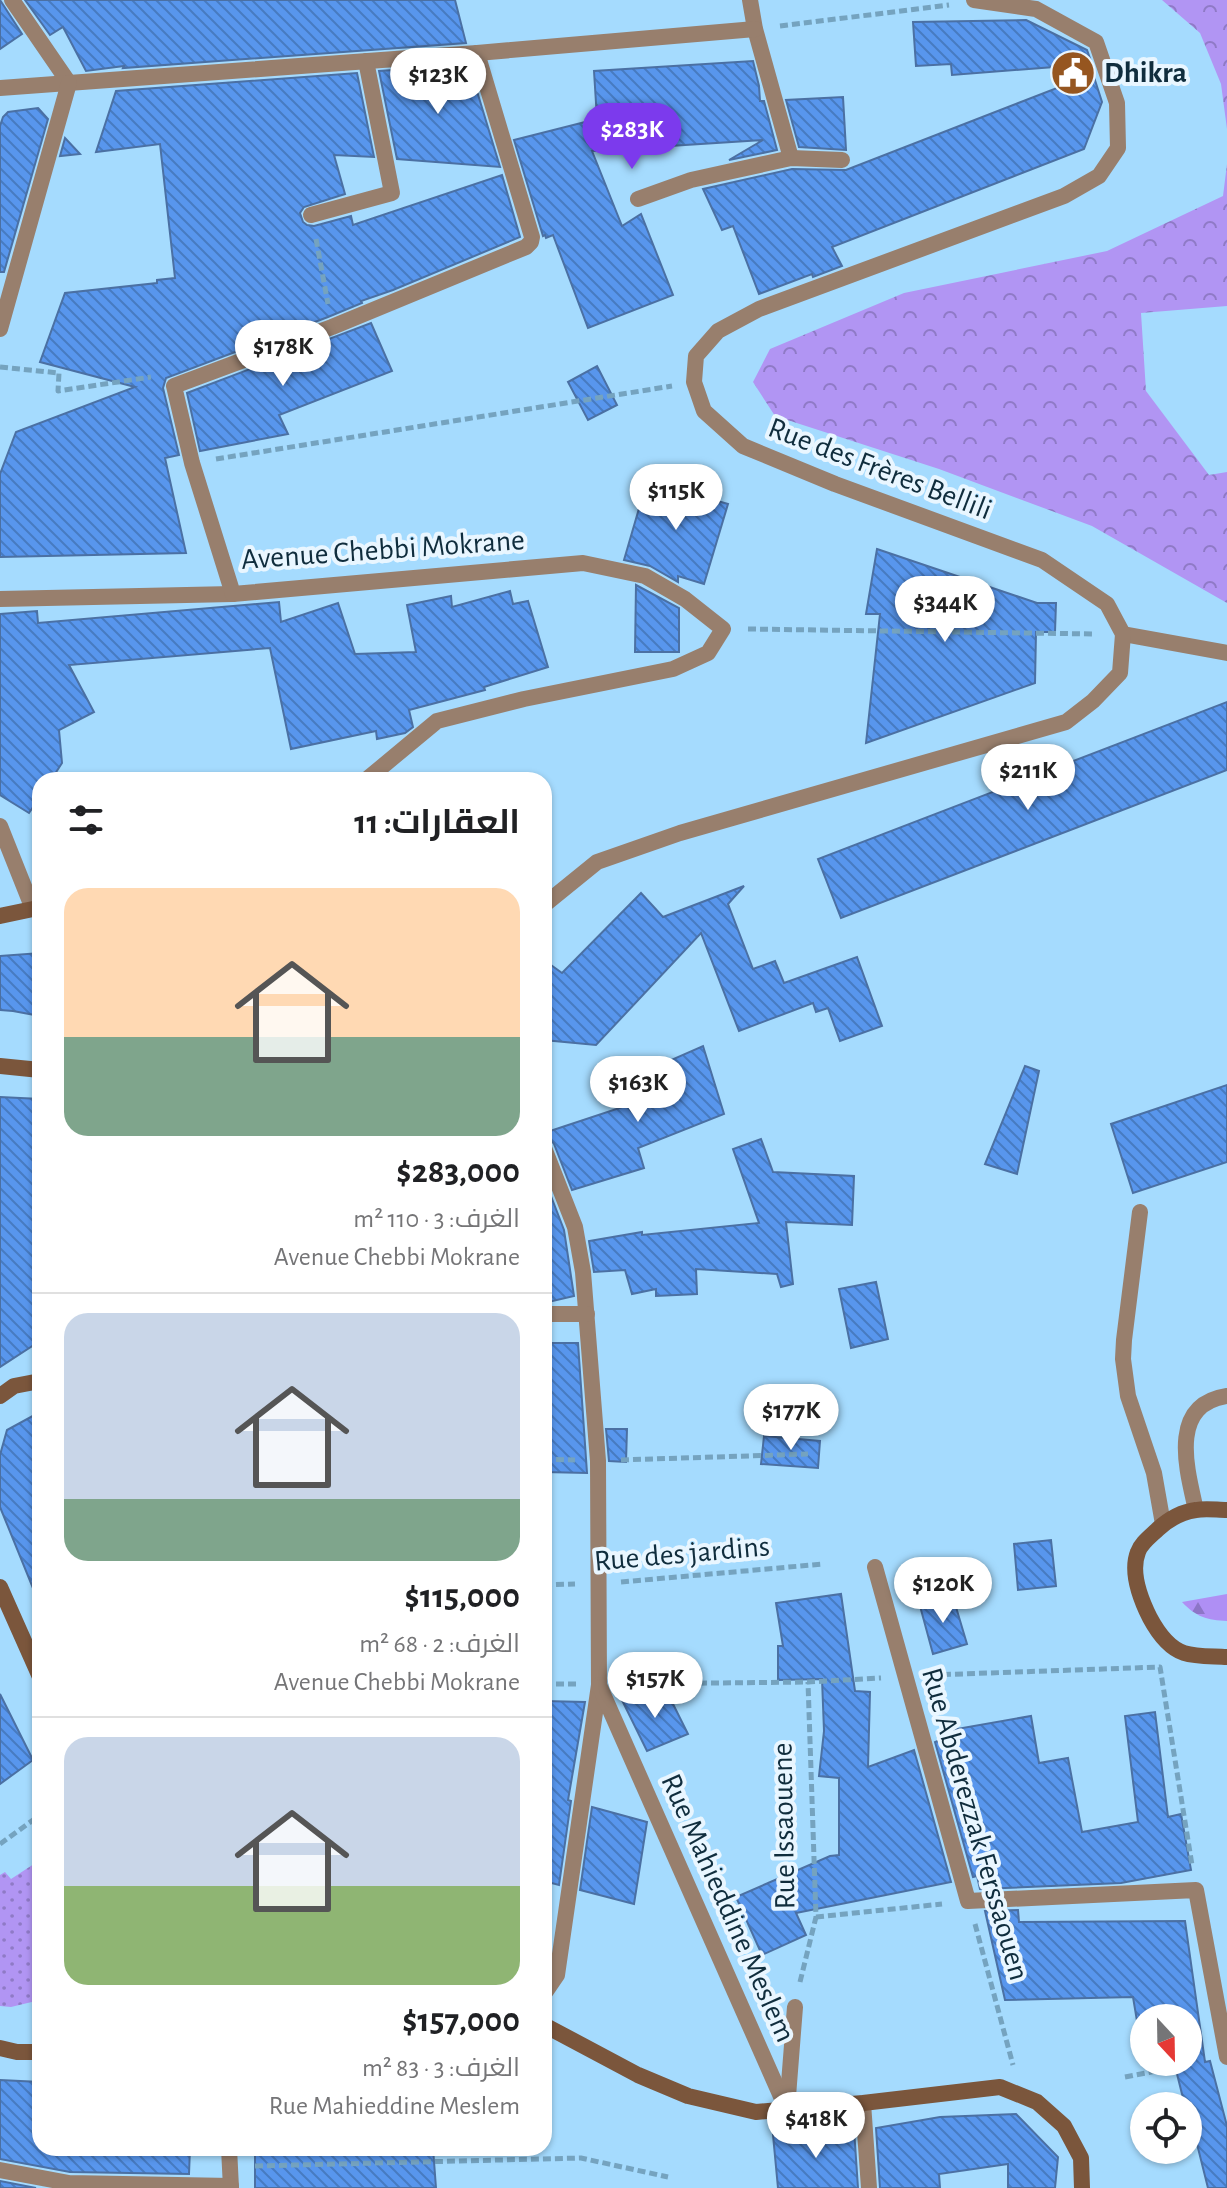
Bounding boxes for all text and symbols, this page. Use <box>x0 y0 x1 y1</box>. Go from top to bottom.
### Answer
pin: $123K <box>382 48 494 116</box>
public building icon: Dhikra <box>1049 49 1097 97</box>
place label: Dhikra <box>1104 58 1187 88</box>
text: $123K <box>408 61 468 87</box>
pin: $283K <box>576 103 688 171</box>
text: $283K <box>600 116 664 142</box>
pin: $178K <box>227 320 339 388</box>
text: $178K <box>253 333 313 359</box>
street label: Rue des Frères Bellili <box>764 413 996 525</box>
pin: $115K <box>620 464 732 532</box>
text: $115K <box>648 477 704 503</box>
street label: Avenue Chebbi Mokrane <box>240 525 526 575</box>
pin: $344K <box>889 576 1001 644</box>
text: $344K <box>913 589 977 615</box>
pin: $211K <box>972 744 1084 812</box>
text: $211K <box>999 757 1057 783</box>
icon: filters <box>64 798 108 842</box>
text: العقارات: 11 <box>354 806 520 840</box>
icon: home <box>220 940 364 1084</box>
pin: $163K <box>582 1056 694 1124</box>
text: $163K <box>608 1069 668 1095</box>
text: $283,000 <box>396 1155 520 1189</box>
text: الغرف: 3 · 110 m² <box>353 1206 520 1232</box>
text: Avenue Chebbi Mokrane <box>274 1244 520 1270</box>
icon: home <box>220 1365 364 1509</box>
pin: $177K <box>735 1384 847 1452</box>
text: $177K <box>762 1397 820 1423</box>
street label: Rue des jardins <box>593 1531 771 1577</box>
pin: $120K <box>887 1557 999 1625</box>
text: $120K <box>912 1570 974 1596</box>
text: $115,000 <box>405 1580 520 1614</box>
text: الغرف: 2 · 68 m² <box>359 1631 520 1657</box>
pin: $157K <box>599 1652 711 1720</box>
street label: Rue Abderezzak Ferssaouen <box>916 1664 1034 1984</box>
text: $157K <box>626 1665 684 1691</box>
text: Avenue Chebbi Mokrane <box>274 1669 520 1695</box>
street label: Rue Issaouene <box>768 1742 800 1910</box>
street label: Rue Mahieddine Meslem <box>655 1769 801 2047</box>
icon: home <box>220 1789 364 1933</box>
text: $157,000 <box>402 2004 520 2038</box>
north arrow <box>1130 2004 1202 2076</box>
map controls <box>1130 2004 1202 2164</box>
text: الغرف: 3 · 83 m² <box>362 2055 520 2081</box>
pin: $418K <box>760 2092 872 2160</box>
button: locate <box>1130 2092 1202 2164</box>
text: Rue Mahieddine Meslem <box>269 2093 520 2119</box>
text: $418K <box>785 2105 847 2131</box>

